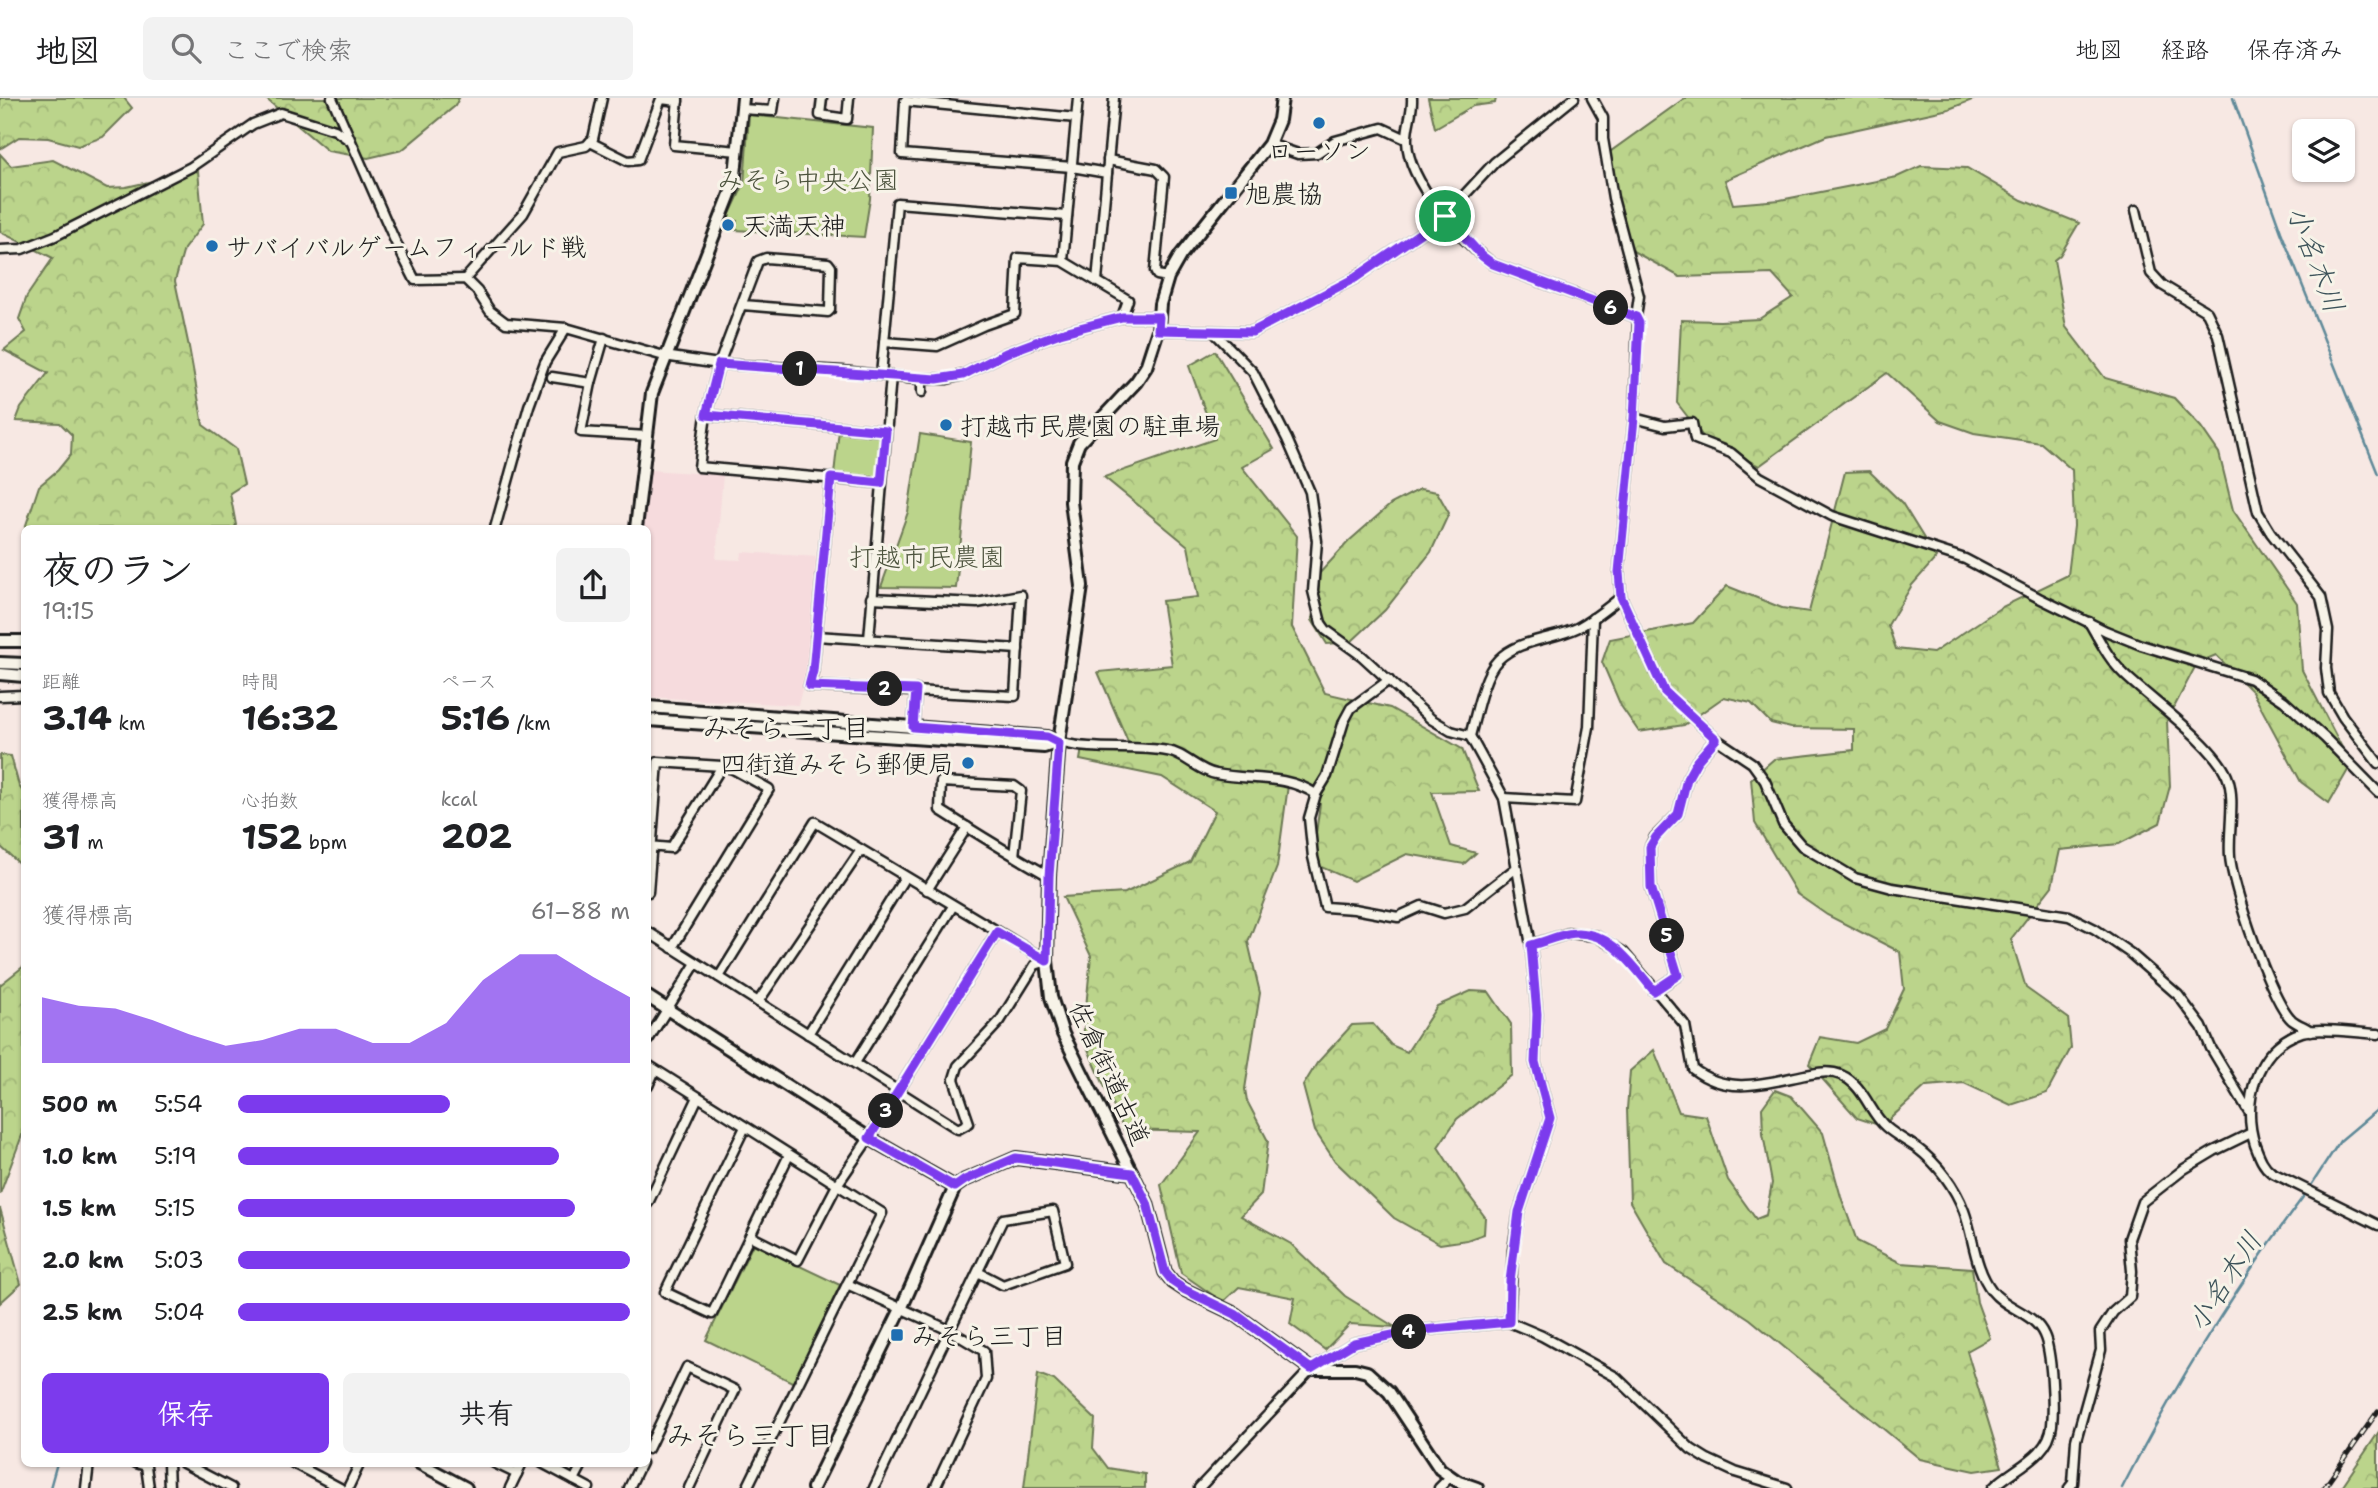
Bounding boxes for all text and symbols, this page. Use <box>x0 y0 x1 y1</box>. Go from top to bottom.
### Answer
search box <box>143 17 633 80</box>
text: 地図 <box>35 28 101 73</box>
icon: search <box>167 29 205 67</box>
text: ここで検索 <box>223 32 353 67</box>
text: 地図 <box>2075 34 2123 66</box>
text: 経路 <box>2161 34 2209 66</box>
text: 保存済み <box>2247 34 2343 66</box>
marker: ローソン <box>1311 115 1327 131</box>
map controls <box>2292 119 2355 182</box>
button: layers <box>2292 119 2355 182</box>
place label: ローソン <box>1267 133 1371 168</box>
park label: みそら中央公園 <box>717 162 899 197</box>
place label: 旭農協 <box>1245 176 1323 211</box>
marker: 旭農協 <box>1223 185 1239 201</box>
pin <box>1415 186 1475 246</box>
icon: arrive <box>1426 197 1464 235</box>
water label: 小名木川 <box>2278 200 2354 318</box>
place label: 天満天神 <box>742 208 846 243</box>
marker: 天満天神 <box>720 217 736 233</box>
place label: サバイバルゲームフィールド戦 <box>226 229 586 264</box>
marker: サバイバルゲームフィールド戦 <box>204 238 220 254</box>
pin: 6 <box>1594 290 1628 326</box>
text: 6 <box>1604 295 1617 320</box>
pin: 1 <box>782 352 818 386</box>
text: 1 <box>795 356 804 381</box>
place label: 打越市民農園の駐車場 <box>960 408 1220 443</box>
marker: 打越市民農園の駐車場 <box>938 417 954 433</box>
park label: 打越市民農園 <box>849 539 1005 574</box>
text: 夜のラン <box>42 544 194 595</box>
button: share <box>556 548 630 622</box>
text: 19:15 <box>42 596 94 626</box>
text: 距離 <box>42 669 80 694</box>
text: 時間 <box>241 669 279 694</box>
text: ペース <box>441 669 497 694</box>
pin: 2 <box>868 672 903 706</box>
text: 2 <box>878 676 891 701</box>
text: 3.14 <box>42 694 112 741</box>
text: 16:32 <box>241 694 338 741</box>
text: 5:16 <box>441 694 510 741</box>
district label: みそら二丁目 <box>702 709 870 747</box>
text: km <box>112 711 145 736</box>
text: /km <box>510 711 551 736</box>
place label: 四街道みそら郵便局 <box>720 746 954 781</box>
marker: 四街道みそら郵便局 <box>960 755 976 771</box>
text: kcal <box>441 787 478 812</box>
text: 獲得標高 <box>42 788 118 813</box>
text: 心拍数 <box>241 788 298 813</box>
text: 202 <box>441 812 512 859</box>
text: 31 <box>42 813 81 860</box>
text: 152 <box>241 813 302 860</box>
text: m <box>81 830 104 855</box>
text: bpm <box>302 830 347 855</box>
text: 61–88 m <box>531 896 630 926</box>
text: 獲得標高 <box>42 900 134 930</box>
pin: 5 <box>1650 918 1684 954</box>
text: 5 <box>1661 923 1672 948</box>
street label: 佐倉街道古道 <box>1061 995 1159 1151</box>
text: 500 m <box>42 1089 117 1119</box>
text: 5:54 <box>154 1089 203 1119</box>
pin: 3 <box>868 1094 903 1128</box>
text: 3 <box>879 1098 892 1123</box>
text: 1.0 km <box>42 1141 117 1171</box>
text: 5:19 <box>154 1141 197 1171</box>
text: 1.5 km <box>42 1193 116 1223</box>
text: 5:15 <box>154 1193 195 1223</box>
water label: 小名木川 <box>2178 1224 2270 1338</box>
text: 2.0 km <box>42 1245 124 1275</box>
text: 5:03 <box>154 1245 204 1275</box>
text: 2.5 km <box>42 1297 123 1327</box>
text: 5:04 <box>154 1297 204 1327</box>
pin: 4 <box>1392 1314 1426 1350</box>
place label: みそら三丁目 <box>911 1318 1067 1353</box>
text: 4 <box>1402 1319 1415 1344</box>
marker: みそら三丁目 <box>889 1327 905 1343</box>
button: 保存 <box>42 1373 329 1453</box>
button: 共有 <box>343 1373 630 1453</box>
district label: みそら三丁目 <box>666 1416 834 1454</box>

